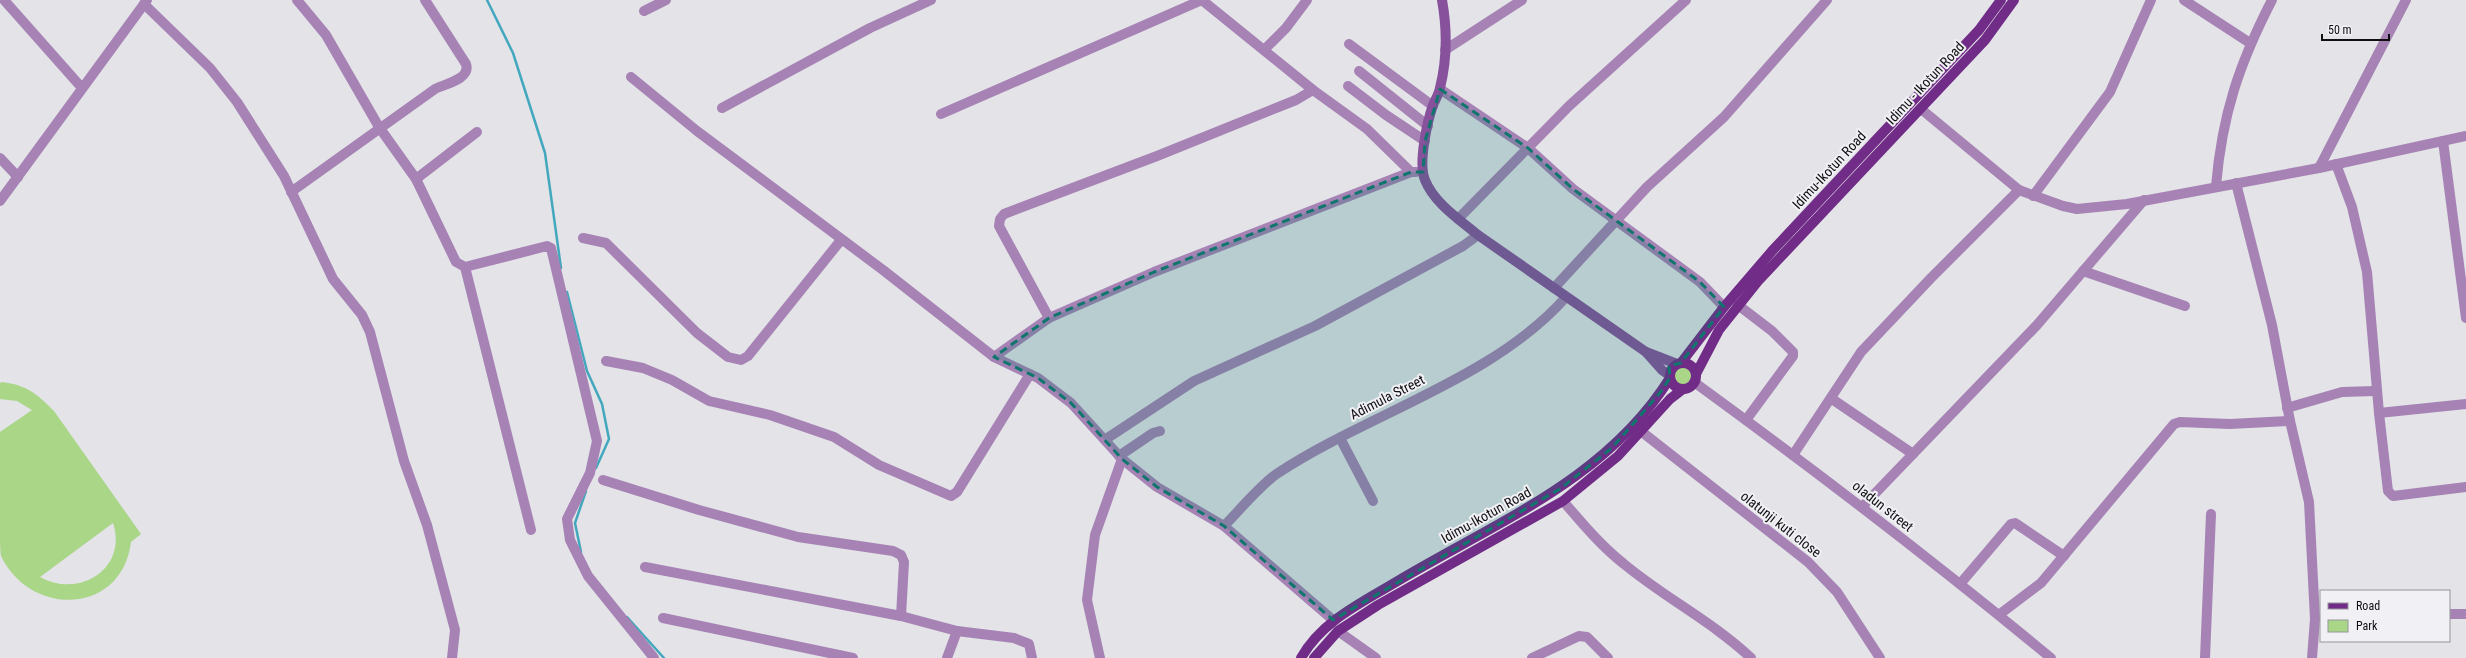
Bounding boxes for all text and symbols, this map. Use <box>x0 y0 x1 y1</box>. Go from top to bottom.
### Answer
scale bar <box>2322 16 2389 42</box>
text: 50 m <box>2328 23 2352 37</box>
street label: Idimu - Ikotun Road <box>1883 39 1967 127</box>
street label: Idimu-Ikotun Road <box>1789 128 1869 212</box>
street label: Adimula Street <box>1347 371 1427 423</box>
street label: oladun street <box>1849 477 1917 535</box>
street label: Idimu-Ikotun Road <box>1438 484 1534 546</box>
street label: olatunji kuti close <box>1738 488 1825 561</box>
legend <box>2320 590 2450 642</box>
text: Road <box>2356 599 2380 613</box>
text: Park <box>2356 619 2378 633</box>

